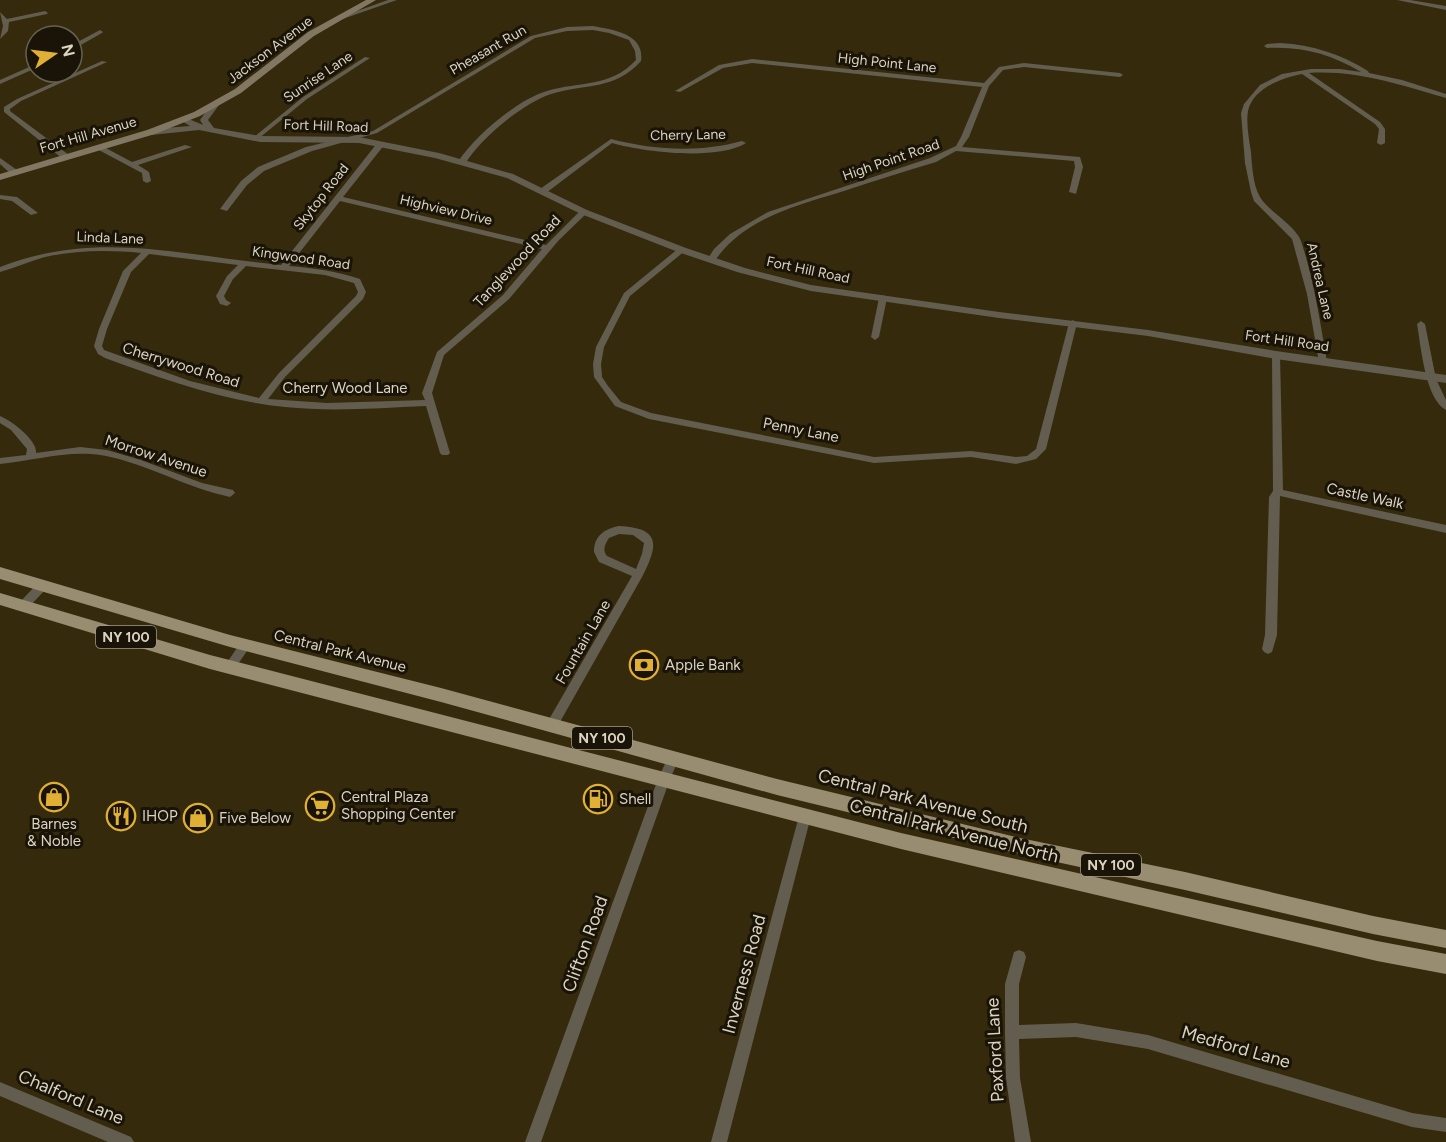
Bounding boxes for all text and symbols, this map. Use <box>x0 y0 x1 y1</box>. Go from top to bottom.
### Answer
street label: Jackson Avenue <box>224 12 316 87</box>
street label: Pheasant Run <box>447 21 529 79</box>
north arrow <box>24 24 84 84</box>
text: N <box>57 42 79 59</box>
street label: Sunrise Lane <box>280 47 356 106</box>
street label: High Point Lane <box>837 49 937 77</box>
street label: Fort Hill Avenue <box>38 113 139 157</box>
street label: Fort Hill Road <box>283 116 369 136</box>
street label: Cherry Lane <box>650 126 726 144</box>
street label: High Point Road <box>840 135 942 185</box>
street label: Skytop Road <box>290 160 352 234</box>
street label: Highview Drive <box>398 191 494 229</box>
street label: Tanglewood Road <box>470 211 564 311</box>
street label: Linda Lane <box>76 228 144 248</box>
street label: Andrea Lane <box>1303 241 1337 321</box>
street label: Kingwood Road <box>251 243 351 273</box>
street label: Fort Hill Road <box>765 253 851 287</box>
street label: Fort Hill Road <box>1244 327 1330 355</box>
street label: Cherrywood Road <box>120 339 242 391</box>
street label: Cherry Wood Lane <box>283 379 407 397</box>
street label: Penny Lane <box>762 414 840 446</box>
street label: Morrow Avenue <box>103 431 209 481</box>
street label: Castle Walk <box>1325 479 1406 513</box>
street label: Fountain Lane <box>552 597 614 687</box>
road number: NY 100 <box>96 626 156 648</box>
street label: Central Park Avenue <box>272 626 408 676</box>
bank icon: Apple Bank <box>628 649 660 681</box>
place label: Apple Bank <box>665 656 741 674</box>
road number: NY 100 <box>572 727 632 749</box>
street label: Central Park Avenue South <box>816 764 1030 838</box>
shop icon: Barnes & Noble <box>38 781 70 813</box>
fuel station icon: Shell <box>582 783 614 815</box>
place label: Central Plaza Shopping Center <box>341 788 456 823</box>
supermarket icon: Central Plaza Shopping Center <box>304 790 336 822</box>
place label: Shell <box>619 790 651 808</box>
street label: Central Park Avenue North <box>847 794 1061 868</box>
restaurant icon: IHOP <box>105 800 137 832</box>
shop icon: Five Below <box>182 802 214 834</box>
place label: IHOP <box>142 807 178 825</box>
place label: Five Below <box>219 809 291 827</box>
place label: Barnes & Noble <box>27 815 81 850</box>
road number: NY 100 <box>1081 854 1141 876</box>
street label: Clifton Road <box>557 893 613 995</box>
street label: Inverness Road <box>718 912 770 1036</box>
street label: Paxford Lane <box>981 997 1009 1103</box>
street label: Medford Lane <box>1179 1021 1293 1073</box>
street label: Chalford Lane <box>15 1065 127 1129</box>

